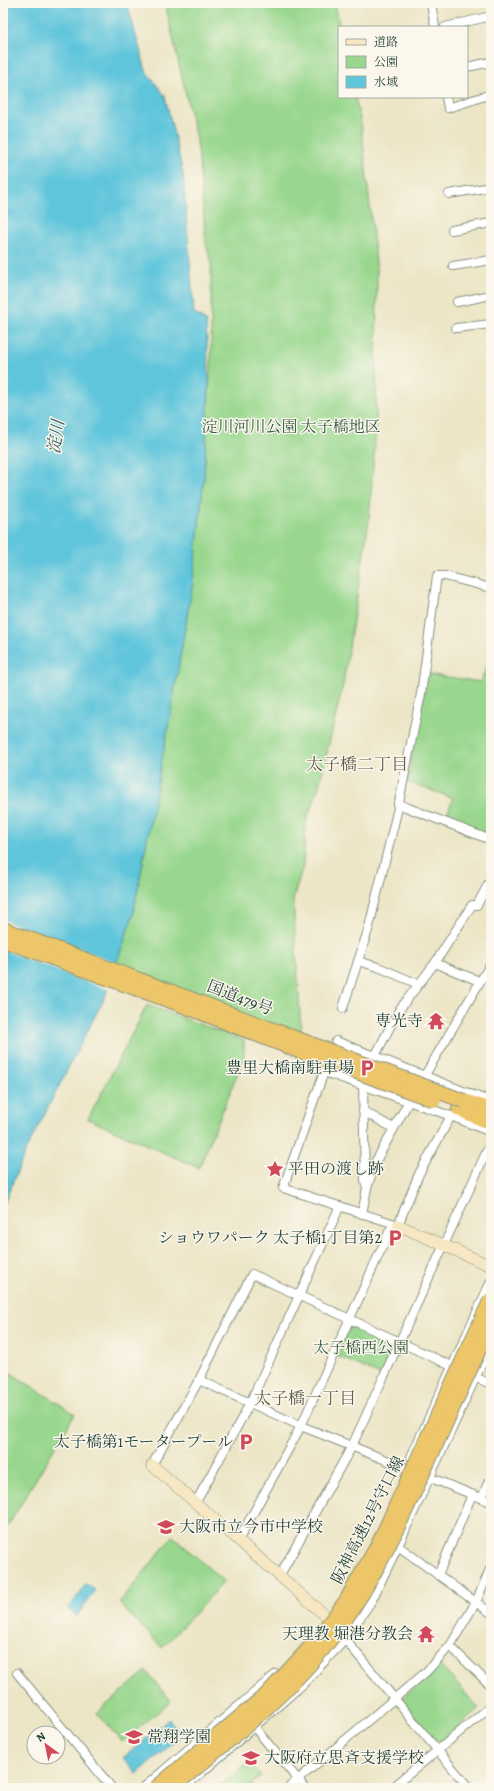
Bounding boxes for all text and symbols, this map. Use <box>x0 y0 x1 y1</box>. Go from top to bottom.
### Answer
legend <box>338 26 468 98</box>
text: 道路 <box>374 34 398 50</box>
text: 公園 <box>374 54 398 70</box>
text: 水域 <box>374 74 398 90</box>
park label: 淀川河川公園 太子橋地区 <box>201 416 381 438</box>
water label: 淀川 <box>42 417 70 455</box>
district label: 太子橋二丁目 <box>306 753 408 776</box>
street label: 国道479号 <box>204 975 276 1021</box>
place label: 専光寺 <box>375 1010 423 1032</box>
temple icon: 専光寺 <box>426 1011 446 1031</box>
place label: 豊里大橋南駐車場 <box>226 1057 354 1079</box>
parking icon: 豊里大橋南駐車場 <box>357 1058 377 1078</box>
place label: 平田の渡し跡 <box>288 1158 384 1180</box>
place icon: 平田の渡し跡 <box>265 1159 285 1179</box>
place label: ショウワパーク 太子橋1丁目第2 <box>158 1227 382 1249</box>
parking icon: ショウワパーク 太子橋1丁目第2 <box>385 1228 405 1248</box>
park label: 太子橋西公園 <box>313 1337 409 1359</box>
district label: 太子橋一丁目 <box>254 1387 356 1410</box>
place label: 太子橋第1モータープール <box>54 1431 233 1453</box>
parking icon: 太子橋第1モータープール <box>236 1432 256 1452</box>
street label: 阪神高速12号守口線 <box>326 1452 410 1588</box>
place label: 大阪市立今市中学校 <box>179 1516 323 1538</box>
school or university icon: 大阪市立今市中学校 <box>156 1517 176 1537</box>
place label: 天理教 堀港分教会 <box>282 1623 413 1645</box>
temple icon: 天理教 堀港分教会 <box>416 1624 436 1644</box>
north arrow <box>26 1725 66 1765</box>
place label: 常翔学園 <box>147 1726 211 1748</box>
school or university icon: 常翔学園 <box>124 1727 144 1747</box>
text: N <box>33 1729 48 1746</box>
place label: 大阪府立思斉支援学校 <box>264 1747 424 1769</box>
school or university icon: 大阪府立思斉支援学校 <box>241 1748 261 1768</box>

